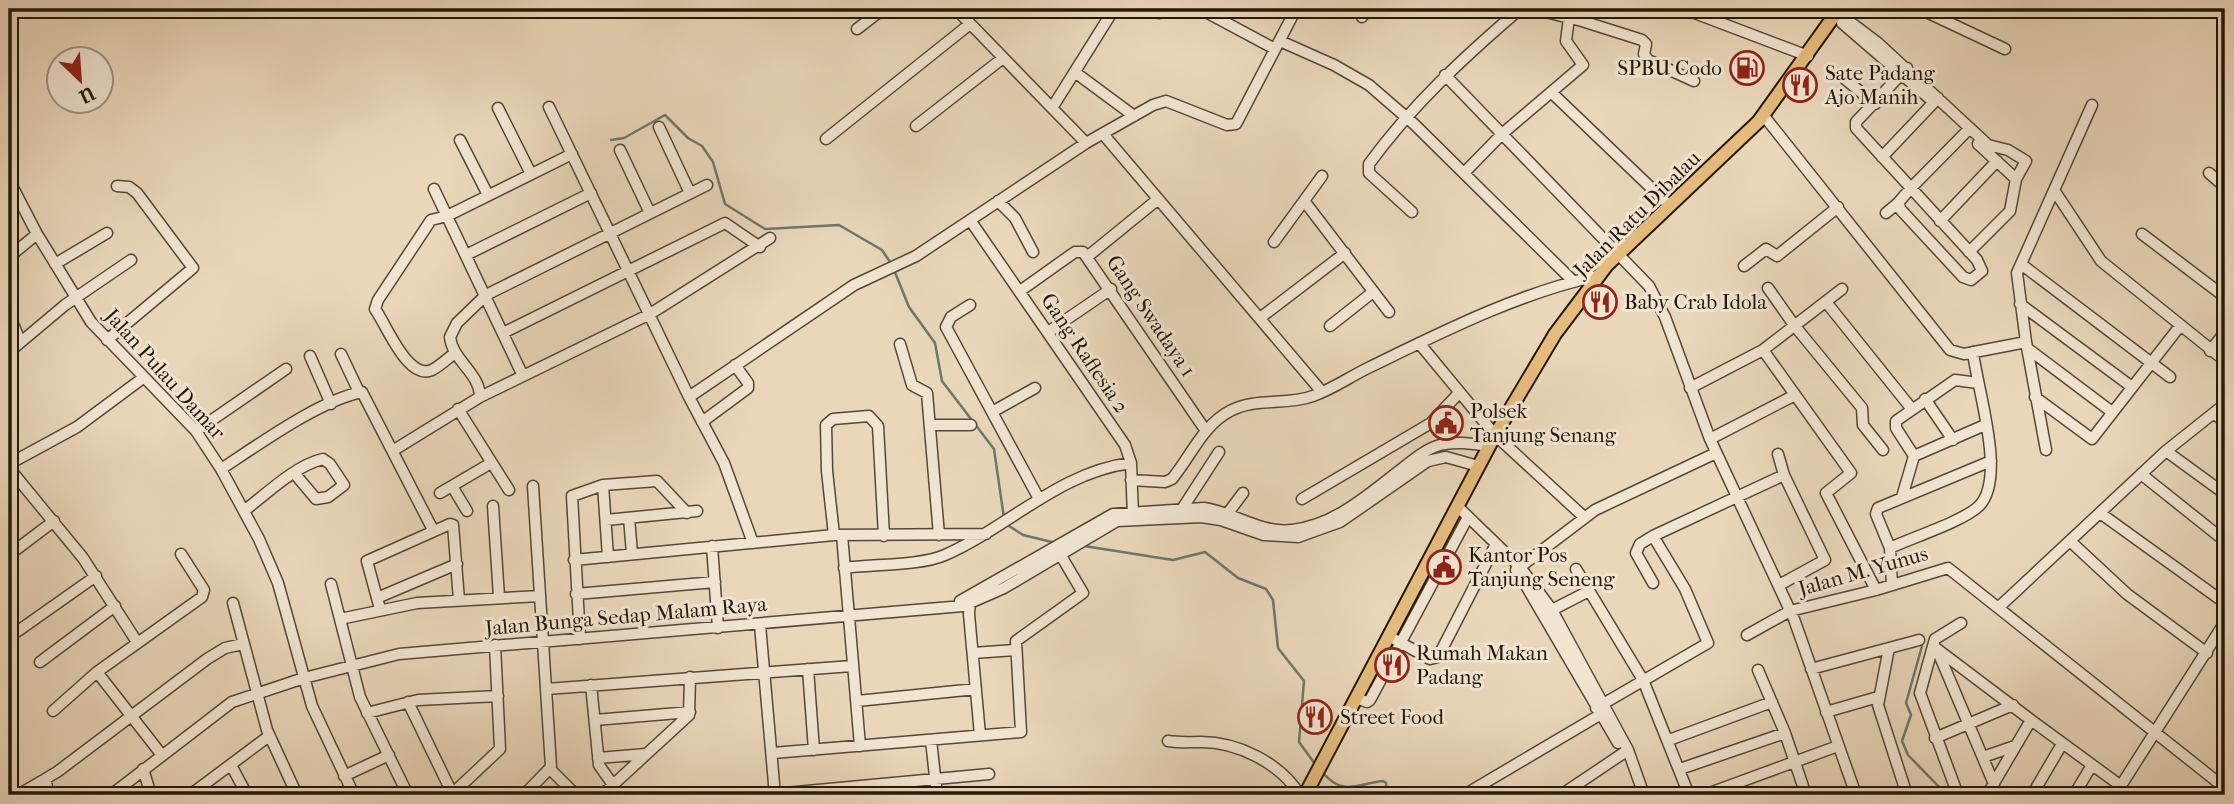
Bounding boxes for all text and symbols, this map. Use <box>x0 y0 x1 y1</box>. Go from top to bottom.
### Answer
north arrow <box>46 46 116 116</box>
fuel station icon: SPBU Codo <box>1728 49 1766 87</box>
place label: SPBU Codo <box>1617 56 1722 80</box>
place label: Sate Padang Ajo Manih <box>1824 61 1935 109</box>
restaurant icon: Sate Padang Ajo Manih <box>1781 66 1819 104</box>
text: U <box>75 81 99 108</box>
street label: Jalan Ratu Dibalau <box>1567 146 1705 284</box>
street label: Gang Swadaya 1 <box>1101 251 1201 381</box>
restaurant icon: Baby Crab Idola <box>1581 283 1619 321</box>
street label: Gang Raflesia 2 <box>1036 289 1134 418</box>
place label: Baby Crab Idola <box>1624 290 1767 314</box>
street label: Jalan Pulau Damar <box>99 302 230 444</box>
place label: Polsek Tanjung Senang <box>1470 399 1617 447</box>
public building icon: Polsek Tanjung Senang <box>1427 404 1465 442</box>
street label: Jalan M. Yunus <box>1794 541 1931 601</box>
place label: Kantor Pos Tanjung Seneng <box>1468 543 1615 591</box>
public building icon: Kantor Pos Tanjung Seneng <box>1425 548 1463 586</box>
street label: Jalan Bunga Sedap Malam Raya <box>482 592 768 640</box>
place label: Rumah Makan Padang <box>1416 641 1548 689</box>
restaurant icon: Rumah Makan Padang <box>1373 646 1411 684</box>
restaurant icon: Street Food <box>1296 698 1334 736</box>
place label: Street Food <box>1340 705 1444 729</box>

